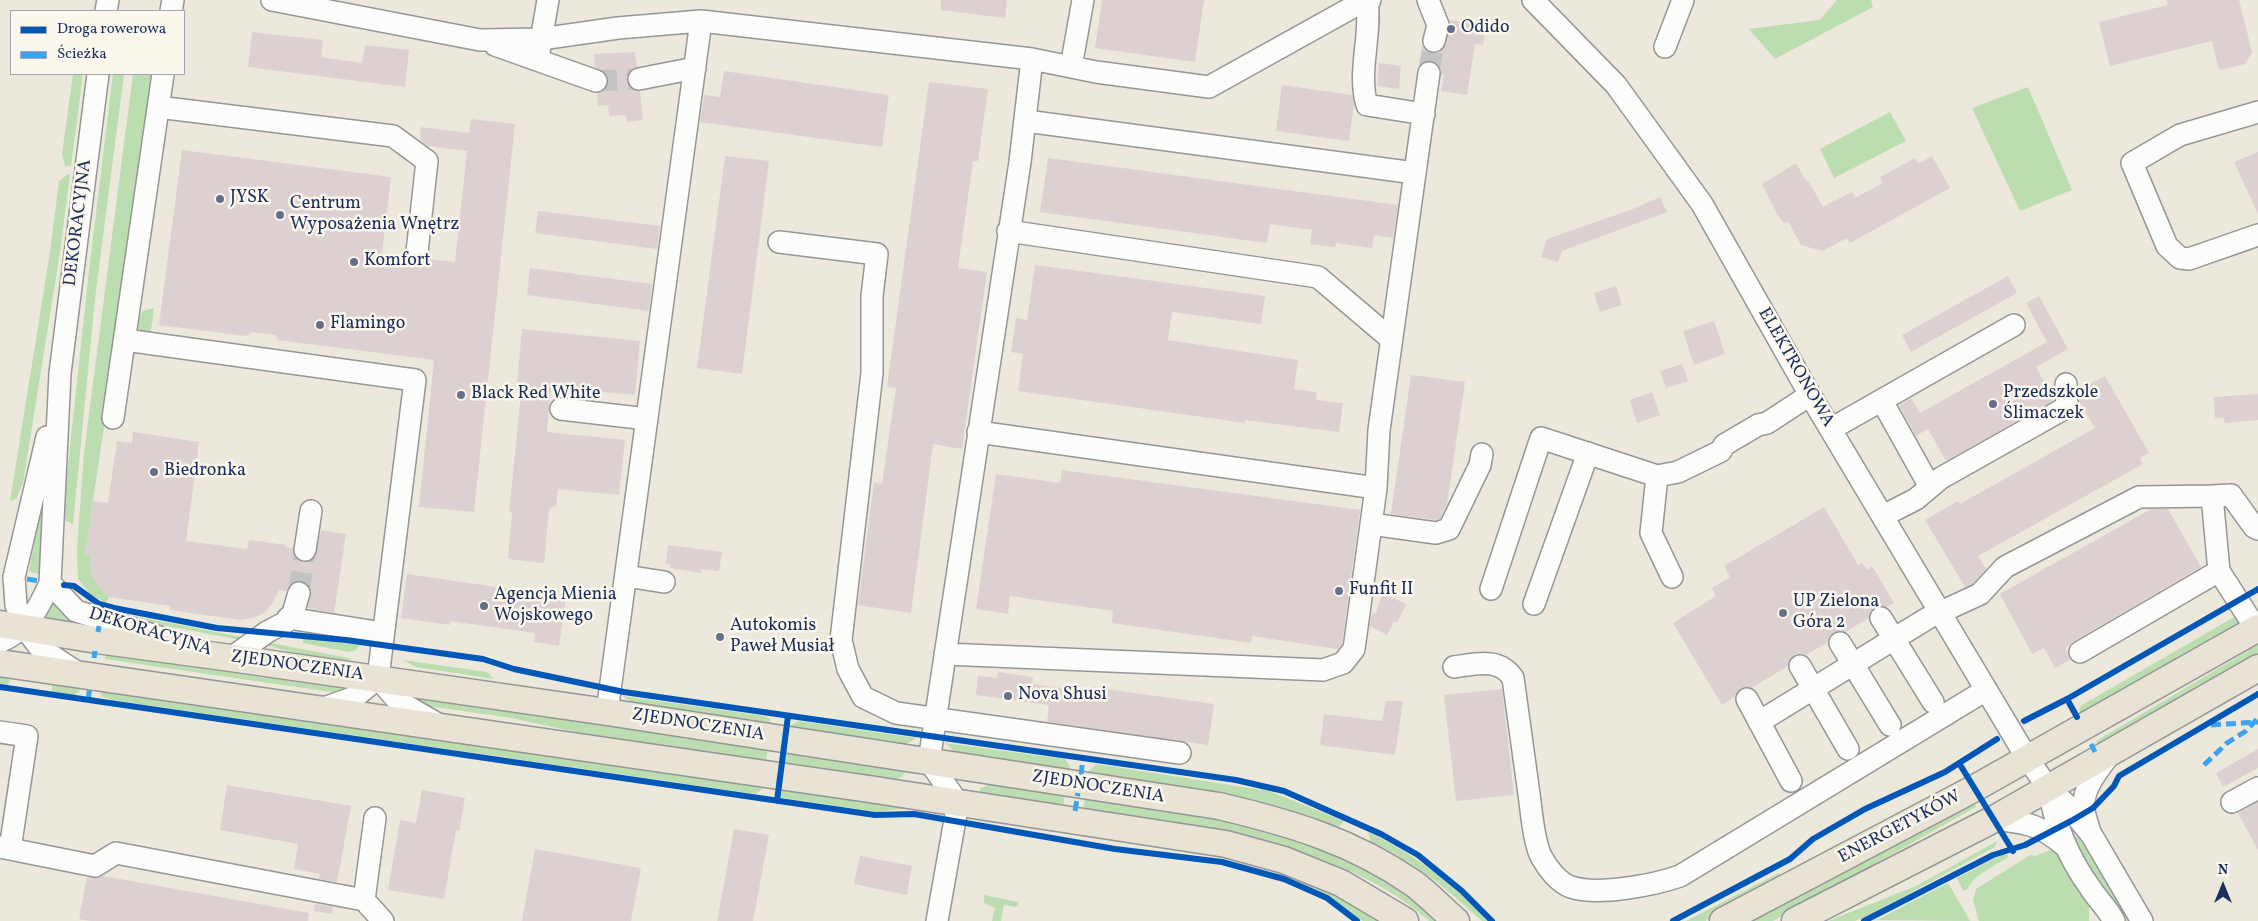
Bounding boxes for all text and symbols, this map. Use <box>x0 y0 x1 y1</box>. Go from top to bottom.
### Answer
legend <box>10 10 185 75</box>
place label: Odido <box>1461 18 1509 40</box>
text: Droga rowerowa <box>57 19 166 40</box>
marker: Odido <box>1445 23 1457 35</box>
text: Ścieżka <box>57 44 107 65</box>
street label: DEKORACYJNA <box>60 158 98 288</box>
place label: JYSK <box>230 188 269 210</box>
marker: JYSK <box>214 193 226 205</box>
place label: Centrum Wyposażenia Wnętrz <box>290 194 459 236</box>
marker: Centrum Wyposażenia Wnętrz <box>274 209 286 221</box>
place label: Komfort <box>364 251 431 273</box>
marker: Komfort <box>348 256 360 268</box>
street label: ELEKTRONOWA <box>1752 304 1838 432</box>
place label: Flamingo <box>330 314 405 336</box>
marker: Flamingo <box>314 319 326 331</box>
place label: Przedszkole Ślimaczek <box>2003 383 2098 426</box>
place label: Black Red White <box>471 384 600 406</box>
marker: Black Red White <box>455 389 467 401</box>
marker: Przedszkole Ślimaczek <box>1987 398 1999 410</box>
place label: Biedronka <box>164 461 246 483</box>
marker: Biedronka <box>148 466 160 478</box>
place label: Funfit II <box>1349 580 1413 602</box>
place label: Agencja Mienia Wojskowego <box>494 585 617 628</box>
marker: Funfit II <box>1333 585 1345 597</box>
place label: UP Zielona Góra 2 <box>1793 592 1879 634</box>
marker: Agencja Mienia Wojskowego <box>478 600 490 612</box>
street label: DEKORACYJNA <box>86 604 214 662</box>
marker: UP Zielona Góra 2 <box>1777 607 1789 619</box>
place label: Autokomis Paweł Musiał <box>730 616 834 659</box>
marker: Autokomis Paweł Musiał <box>714 631 726 643</box>
street label: ZJEDNOCZENIA <box>229 647 365 687</box>
place label: Nova Shusi <box>1018 685 1107 707</box>
marker: Nova Shusi <box>1002 690 1014 702</box>
street label: ZJEDNOCZENIA <box>630 705 766 747</box>
street label: ZJEDNOCZENIA <box>1030 767 1166 809</box>
street label: ENERGETYKÓW <box>1835 787 1965 869</box>
north arrow <box>2198 861 2248 911</box>
text: N <box>2218 861 2228 880</box>

